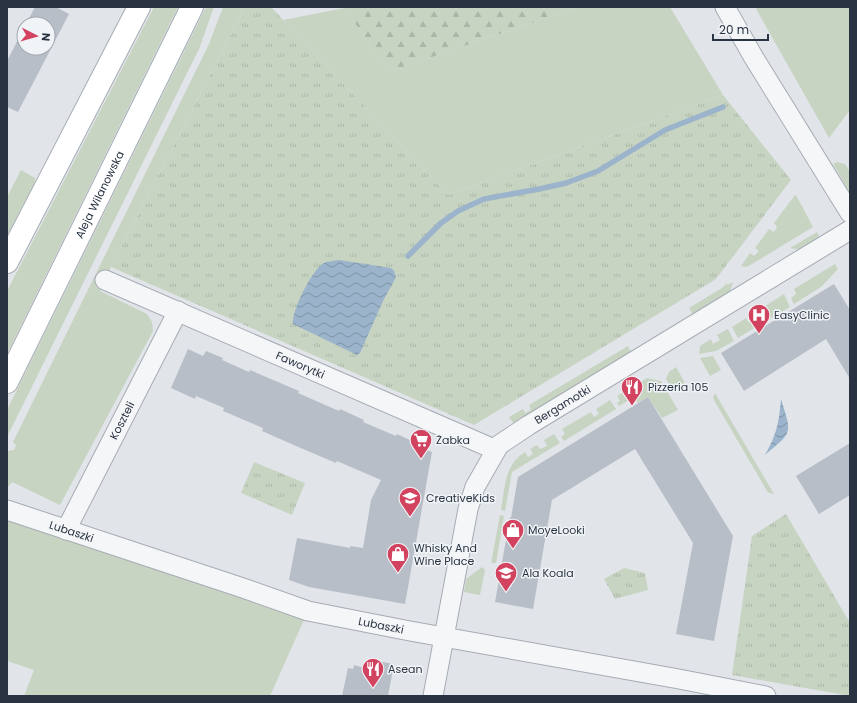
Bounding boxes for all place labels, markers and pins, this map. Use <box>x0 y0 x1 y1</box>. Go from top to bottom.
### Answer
hospital icon: EasyClinic <box>746 302 772 335</box>
place label: EasyClinic <box>774 307 830 323</box>
restaurant icon: Pizzeria 105 <box>619 374 645 407</box>
place label: Pizzeria 105 <box>648 379 709 395</box>
supermarket icon: Żabka <box>408 427 434 460</box>
place label: Żabka <box>436 432 470 448</box>
school or university icon: CreativeKids <box>397 485 423 518</box>
place label: CreativeKids <box>426 490 495 506</box>
shop icon: MoyeLooki <box>500 517 526 550</box>
place label: MoyeLooki <box>528 522 585 538</box>
place label: Whisky And Wine Place <box>414 540 477 569</box>
shop icon: Whisky And Wine Place <box>385 541 411 574</box>
school or university icon: Ala Koala <box>493 560 519 593</box>
place label: Ala Koala <box>522 565 574 581</box>
restaurant icon: Asean <box>360 656 386 689</box>
place label: Asean <box>388 661 422 677</box>

